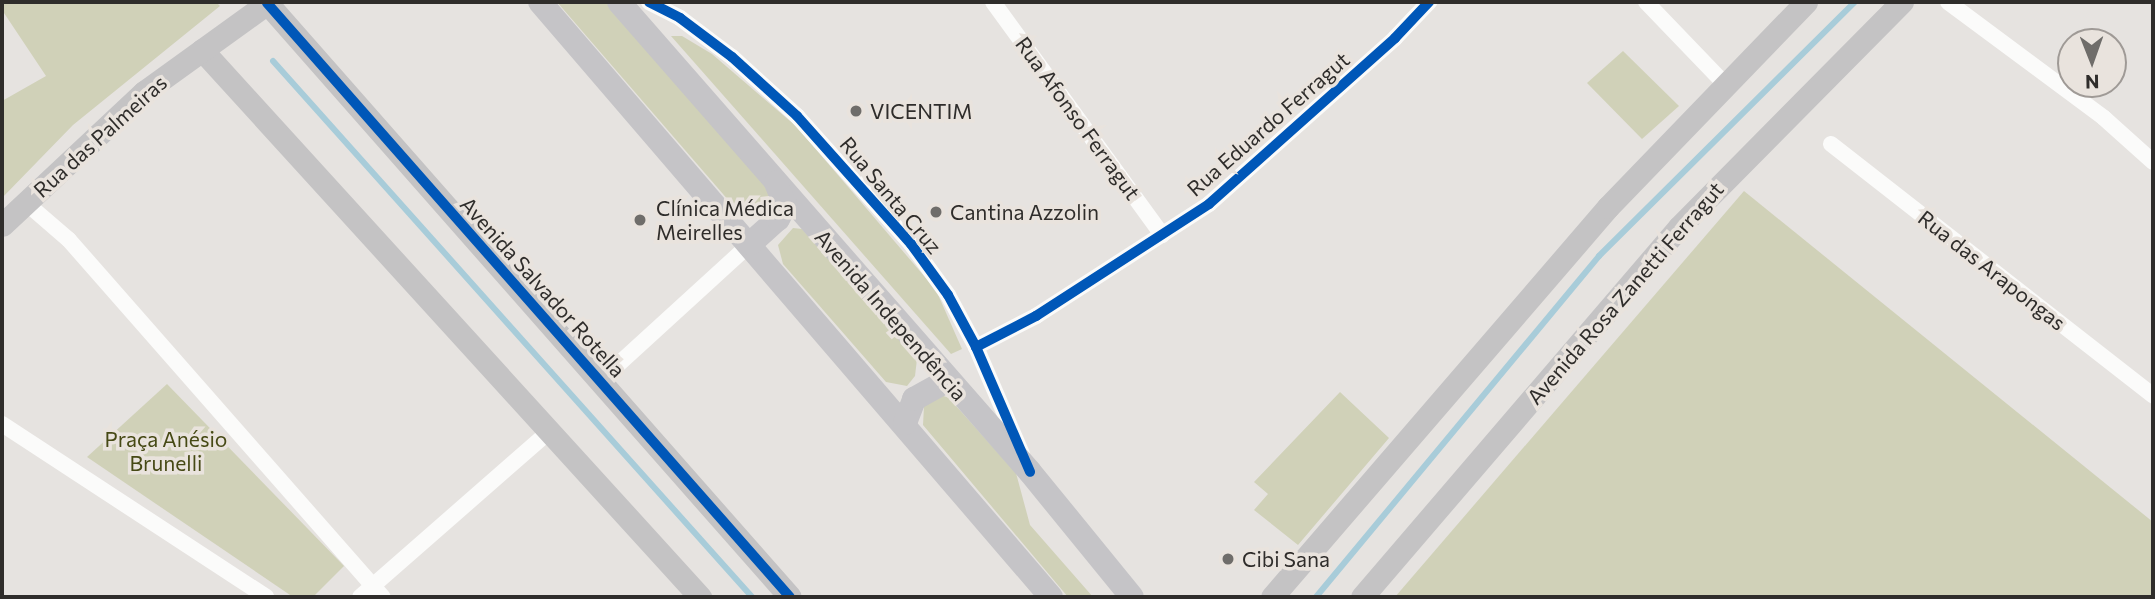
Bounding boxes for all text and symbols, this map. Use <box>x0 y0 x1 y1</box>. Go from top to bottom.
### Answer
north arrow <box>2057 28 2127 98</box>
street label: Rua Afonso Ferragut <box>1010 32 1146 204</box>
street label: Rua Eduardo Ferragut <box>1182 47 1354 201</box>
street label: Rua das Palmeiras <box>28 70 172 202</box>
text: N <box>2085 71 2100 94</box>
place label: VICENTIM <box>870 98 972 124</box>
marker: VICENTIM <box>848 103 864 119</box>
street label: Rua Santa Cruz <box>835 132 947 258</box>
street label: Avenida Rosa Zanetti Ferragut <box>1521 177 1729 409</box>
street label: Avenida Salvador Rotella <box>455 192 631 382</box>
place label: Clínica Médica Meirelles <box>656 195 794 245</box>
place label: Cantina Azzolin <box>950 199 1099 225</box>
marker: Cantina Azzolin <box>928 204 944 220</box>
street label: Rua das Arapongas <box>1913 205 2071 335</box>
marker: Clínica Médica Meirelles <box>630 210 650 230</box>
street label: Avenida Independência <box>810 224 972 406</box>
park label: Praça Anésio Brunelli <box>105 426 227 476</box>
place label: Cibi Sana <box>1242 546 1330 572</box>
marker: Cibi Sana <box>1220 551 1236 567</box>

